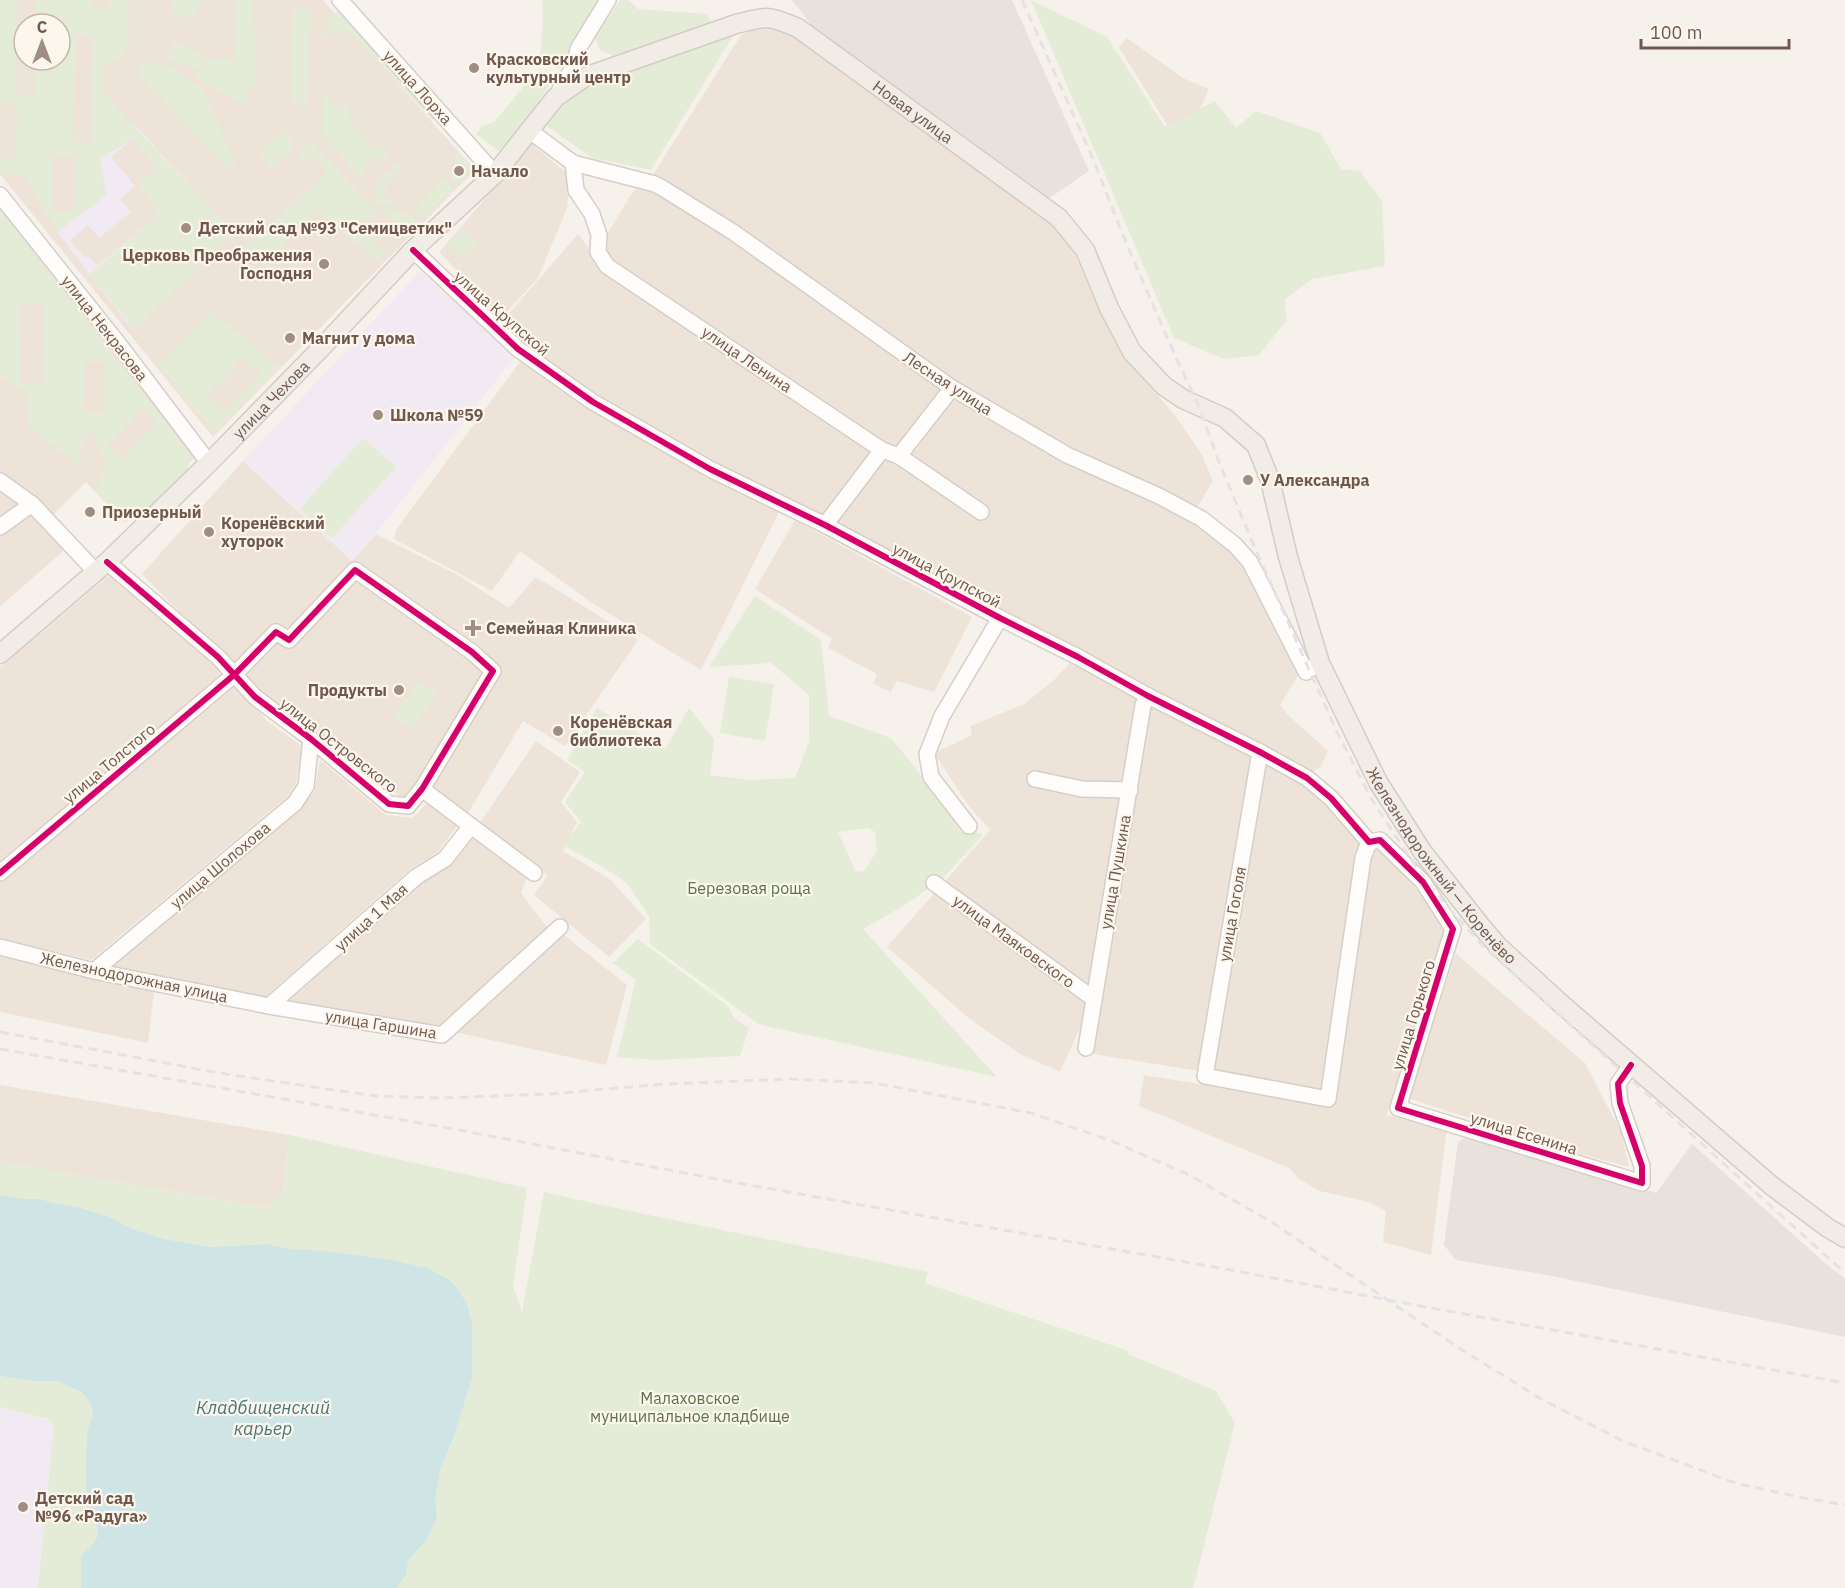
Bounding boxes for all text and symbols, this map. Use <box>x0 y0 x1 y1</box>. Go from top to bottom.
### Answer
north arrow <box>12 12 72 72</box>
scale bar <box>1641 12 1790 50</box>
text: С <box>37 17 47 37</box>
text: 100 m <box>1650 21 1702 44</box>
street label: улица Лорха <box>379 45 457 129</box>
place label: Красковский культурный центр <box>486 49 631 87</box>
marker: Красковский культурный центр <box>467 61 481 75</box>
street label: Новая улица <box>869 76 957 148</box>
place label: Начало <box>471 161 529 181</box>
marker: Начало <box>452 164 466 178</box>
place label: Детский сад №93 "Семицветик" <box>198 218 452 238</box>
marker: Детский сад №93 "Семицветик" <box>179 221 193 235</box>
place label: Церковь Преображения Господня <box>122 245 312 283</box>
marker: Церковь Преображения Господня <box>317 257 331 271</box>
street label: улица Крупской <box>450 266 554 360</box>
street label: улица Некрасова <box>57 271 153 385</box>
street label: улица Ленина <box>698 321 796 397</box>
place label: Магнит у дома <box>302 328 415 348</box>
marker: Магнит у дома <box>283 331 297 345</box>
street label: Лесная улица <box>900 347 997 420</box>
street label: улица Чехова <box>228 356 314 443</box>
place label: Школа №59 <box>390 405 483 425</box>
marker: Школа №59 <box>371 408 385 422</box>
place label: У Александра <box>1260 470 1370 490</box>
marker: У Александра <box>1241 473 1255 487</box>
place label: Приозерный <box>102 502 202 522</box>
marker: Приозерный <box>83 505 97 519</box>
place label: Коренёвский хуторок <box>221 513 325 551</box>
marker: Коренёвский хуторок <box>202 525 216 539</box>
street label: улица Крупской <box>889 538 1005 612</box>
place label: Семейная Клиника <box>486 618 636 638</box>
marker: Семейная Клиника <box>464 619 482 637</box>
place label: Продукты <box>308 680 387 700</box>
marker: Продукты <box>392 683 406 697</box>
street label: улица Островского <box>276 693 402 797</box>
place label: Коренёвская библиотека <box>570 712 672 750</box>
street label: улица Толстого <box>59 719 159 807</box>
marker: Коренёвская библиотека <box>551 724 565 738</box>
street label: Железнодорожный — Коренёво <box>1362 764 1521 968</box>
street label: улица Пушкина <box>1095 813 1135 931</box>
street label: улица Шолохова <box>166 817 274 913</box>
street label: улица Гоголя <box>1214 865 1250 963</box>
park label: Березовая роща <box>687 878 811 898</box>
street label: улица 1 Мая <box>330 879 412 955</box>
street label: улица Маяковского <box>949 890 1079 992</box>
street label: Железнодорожная улица <box>38 947 230 1007</box>
street label: улица Горького <box>1387 957 1439 1073</box>
street label: улица Гаршина <box>324 1005 439 1043</box>
street label: улица Есенина <box>1468 1107 1580 1159</box>
park label: Малаховское муниципальное кладбище <box>590 1388 790 1426</box>
water label: Кладбищенский карьер <box>196 1396 330 1440</box>
place label: Детский сад №96 «Радуга» <box>35 1488 147 1526</box>
marker: Детский сад №96 «Радуга» <box>16 1500 30 1514</box>

